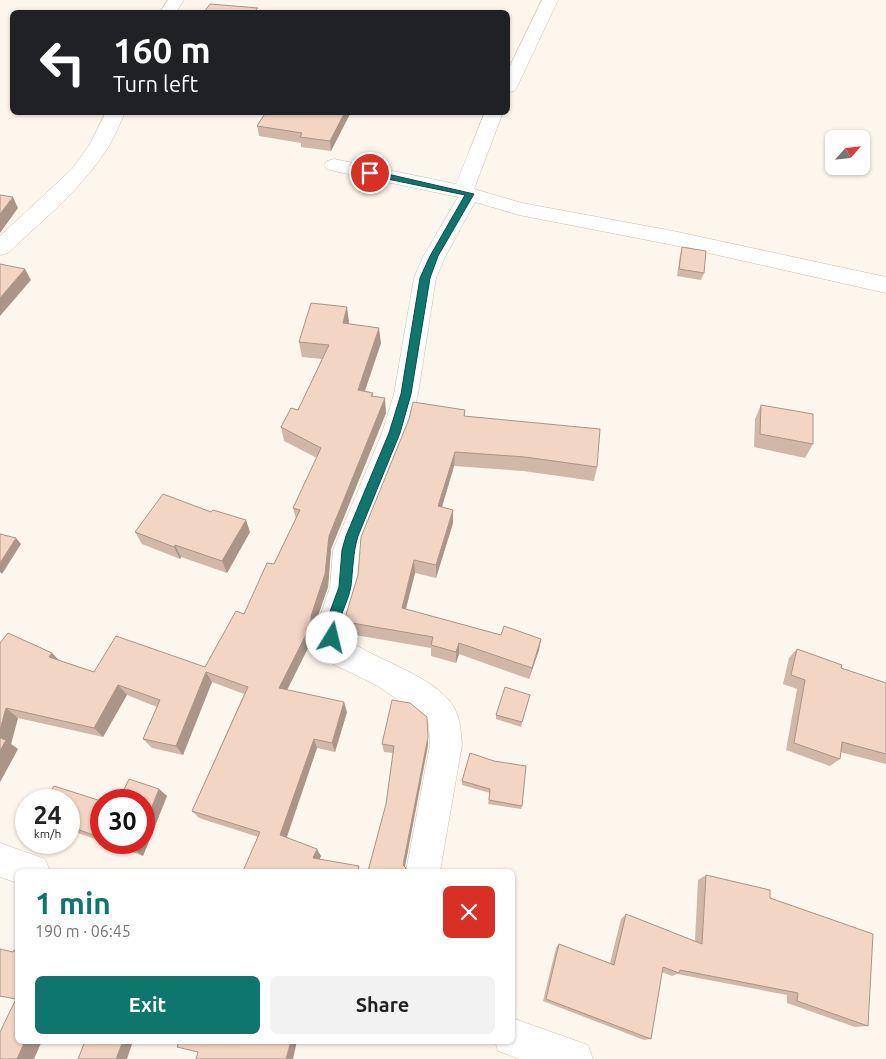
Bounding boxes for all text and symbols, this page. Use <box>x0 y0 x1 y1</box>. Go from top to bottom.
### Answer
icon: left <box>30 30 95 95</box>
text: 160 m <box>113 30 211 70</box>
text: Turn left <box>113 71 198 96</box>
north arrow <box>825 130 870 175</box>
map controls <box>825 130 870 175</box>
pin <box>349 152 391 194</box>
icon: arrive <box>356 159 384 187</box>
position arrow <box>305 611 357 663</box>
speed limit sign: 30 <box>90 789 155 854</box>
text: 24 <box>33 801 62 829</box>
text: km/h <box>34 827 61 840</box>
text: 1 min <box>35 886 111 920</box>
button: close <box>443 886 495 938</box>
text: 190 m · 06:45 <box>35 922 131 940</box>
button: Exit <box>35 976 260 1034</box>
button: Share <box>270 976 495 1034</box>

